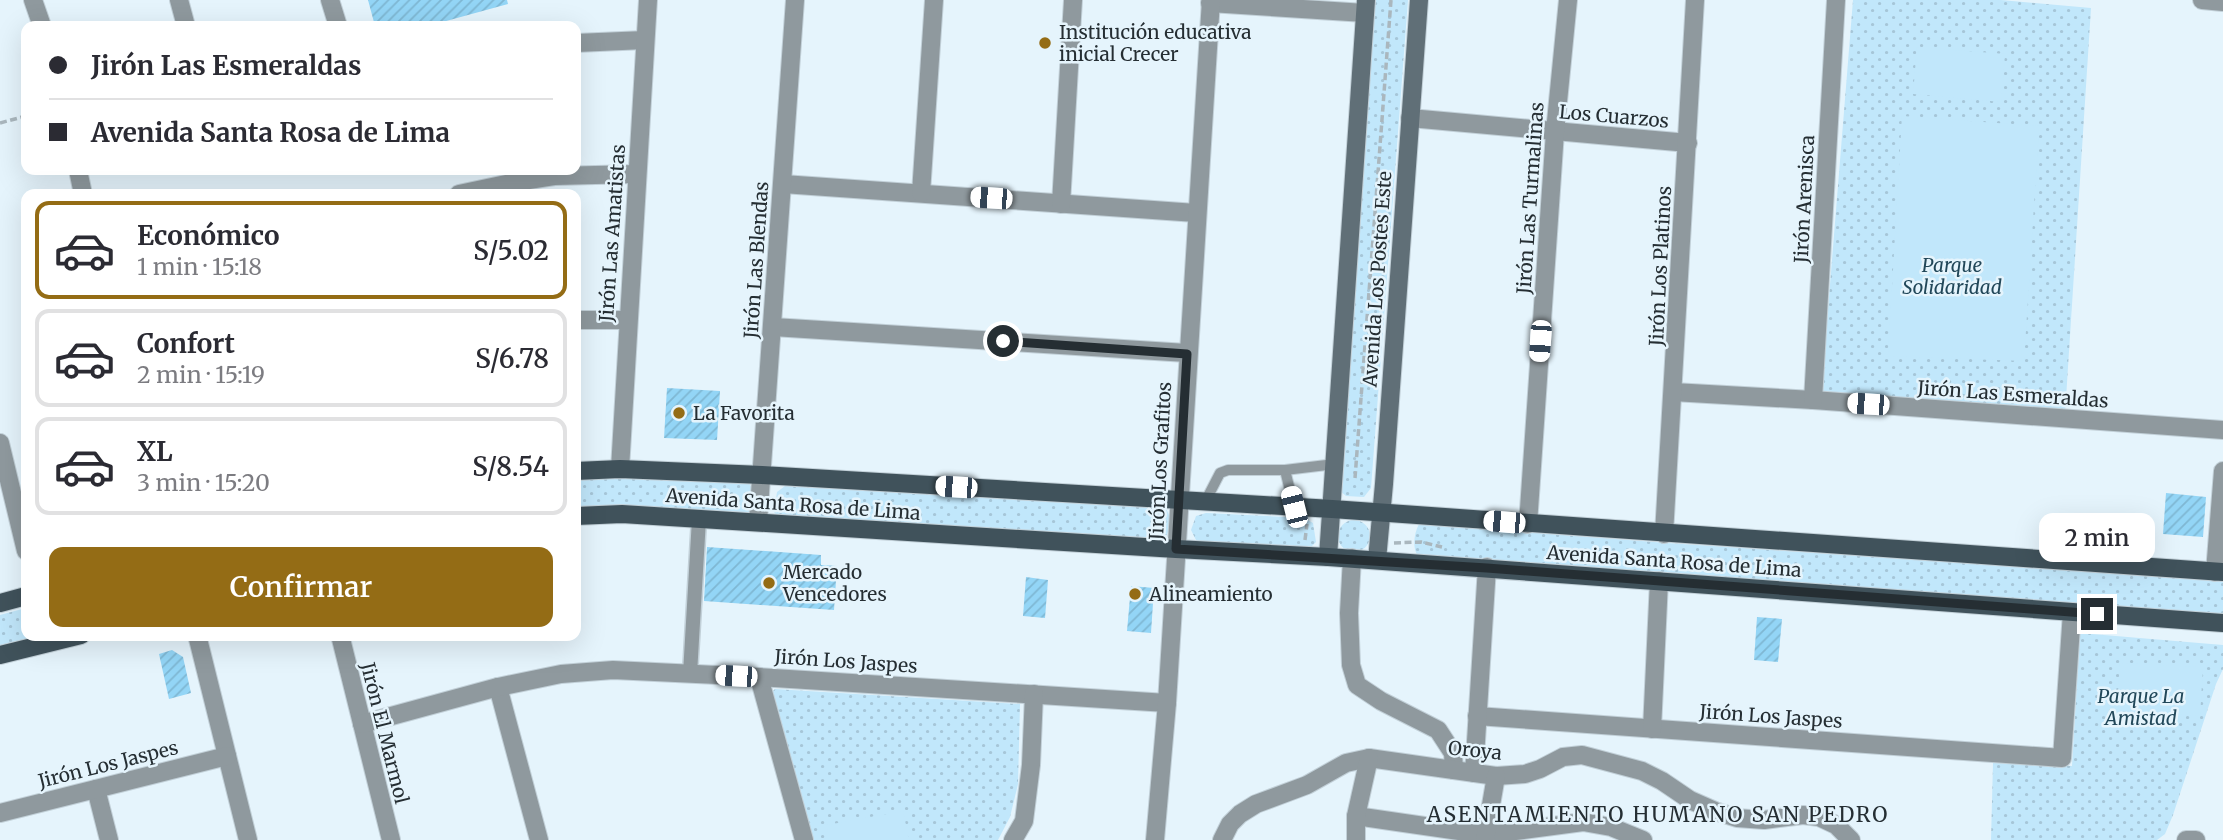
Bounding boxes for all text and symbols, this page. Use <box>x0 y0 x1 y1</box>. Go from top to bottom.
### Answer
place label: Institución educativa inicial Crecer <box>1059 20 1251 66</box>
marker: Institución educativa inicial Crecer <box>1037 35 1053 51</box>
text: Jirón Las Esmeraldas <box>91 49 361 82</box>
street label: Los Cuarzos <box>1558 99 1670 133</box>
street label: Jirón Las Turmalinas <box>1511 101 1549 296</box>
text: Avenida Santa Rosa de Lima <box>91 116 450 149</box>
street label: Jirón Arenisca <box>1789 134 1819 265</box>
street label: Jirón Las Amatistas <box>594 143 630 324</box>
street label: Avenida Los Postes Este <box>1357 170 1397 389</box>
street label: Jirón Las Blendas <box>738 181 773 340</box>
street label: Jirón Los Platinos <box>1644 185 1676 348</box>
car <box>970 186 1013 210</box>
icon: car <box>53 219 116 282</box>
text: Económico <box>137 219 280 252</box>
text: S/5.02 <box>473 234 549 267</box>
text: 1 min · 15:18 <box>137 252 262 281</box>
park label: Parque Solidaridad <box>1902 253 2002 299</box>
car <box>1529 319 1552 363</box>
route start <box>987 325 1019 357</box>
icon: car <box>53 327 116 390</box>
text: Confort <box>137 327 235 360</box>
text: S/6.78 <box>475 342 549 375</box>
text: 2 min · 15:19 <box>137 360 265 389</box>
street label: Jirón Las Esmeraldas <box>1916 375 2109 413</box>
street label: Jirón Los Grafitos <box>1144 381 1176 542</box>
car <box>1847 392 1890 416</box>
place label: La Favorita <box>693 401 795 425</box>
marker: La Favorita <box>671 405 687 421</box>
icon: car <box>53 435 116 498</box>
text: XL <box>137 435 173 468</box>
text: S/8.54 <box>472 450 549 483</box>
text: 3 min · 15:20 <box>137 468 270 497</box>
car <box>935 475 978 499</box>
street label: Avenida Santa Rosa de Lima <box>664 483 921 525</box>
car <box>1279 484 1310 530</box>
car <box>1483 510 1526 534</box>
callout: 2 min <box>2039 512 2155 562</box>
text: 2 min <box>2065 523 2129 552</box>
street label: Avenida Santa Rosa de Lima <box>1545 540 1802 582</box>
button: Confirmar <box>49 547 553 627</box>
place label: Mercado Vencedores <box>782 560 887 606</box>
marker: Mercado Vencedores <box>761 575 777 591</box>
place label: Alineamiento <box>1148 582 1273 606</box>
marker: Alineamiento <box>1127 586 1143 602</box>
route end <box>2081 598 2113 630</box>
street label: Jirón Los Jaspes <box>773 644 918 678</box>
street label: Jirón El Marmol <box>356 659 414 806</box>
car <box>715 664 758 688</box>
park label: Parque La Amistad <box>2097 684 2185 730</box>
street label: Jirón Los Jaspes <box>1698 699 1843 733</box>
street label: Jirón Los Jaspes <box>35 735 180 793</box>
street label: Oroya <box>1447 735 1503 765</box>
district label: ASENTAMIENTO HUMANO SAN PEDRO <box>1426 801 1889 828</box>

